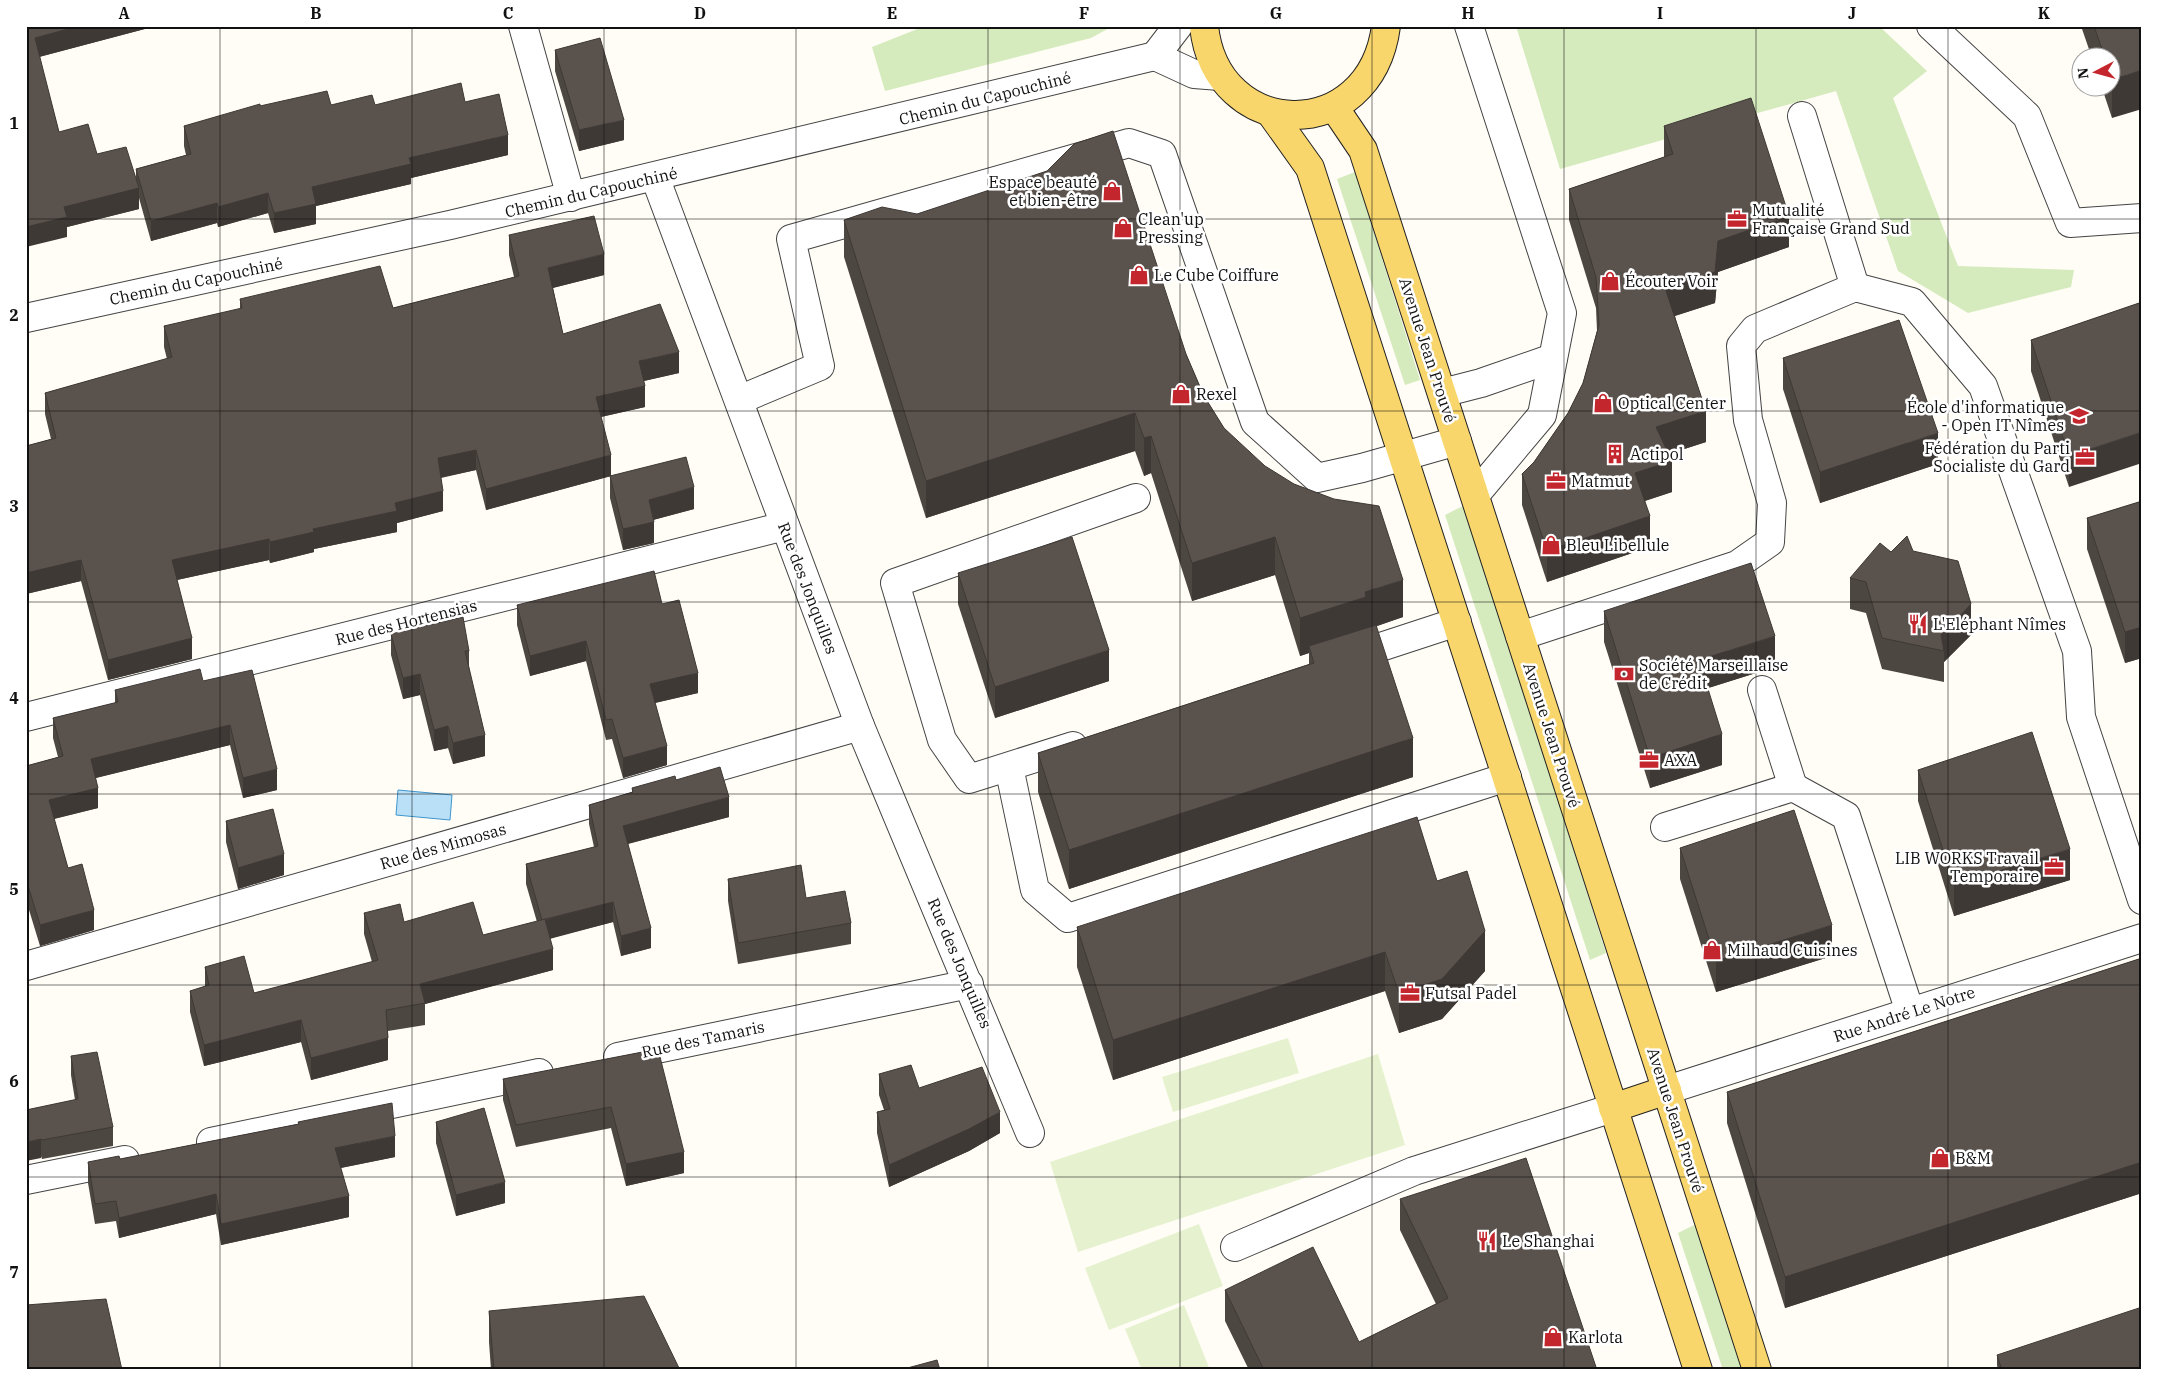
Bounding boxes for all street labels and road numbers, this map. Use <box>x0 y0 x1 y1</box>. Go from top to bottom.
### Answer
street label: Chemin du Capouchiné <box>897 67 1073 129</box>
street label: Chemin du Capouchiné <box>503 162 679 222</box>
street label: Chemin du Capouchiné <box>108 253 284 309</box>
street label: Avenue Jean Prouvé <box>1395 275 1461 425</box>
street label: Rue des Jonquilles <box>774 519 842 657</box>
street label: Rue des Hortensias <box>333 595 479 649</box>
street label: Avenue Jean Prouvé <box>1519 660 1585 810</box>
street label: Rue des Mimosas <box>378 818 508 874</box>
street label: Rue des Jonquilles <box>924 895 996 1031</box>
street label: Rue André Le Notre <box>1831 982 1977 1046</box>
street label: Rue des Tamaris <box>640 1016 766 1062</box>
street label: Avenue Jean Prouvé <box>1643 1045 1709 1195</box>

